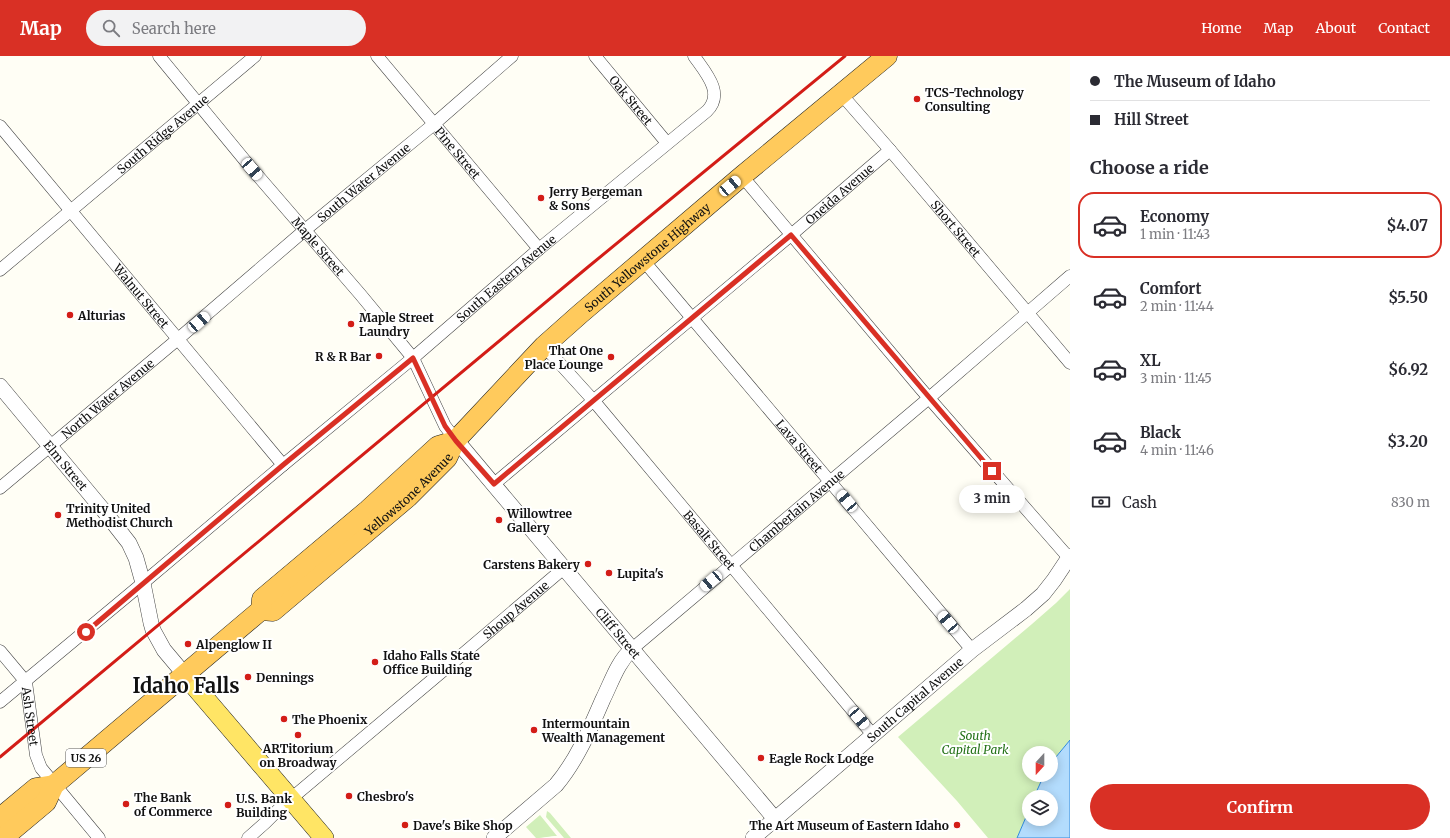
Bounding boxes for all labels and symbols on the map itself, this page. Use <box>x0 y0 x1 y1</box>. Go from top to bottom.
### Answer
street label: Oak Street <box>606 72 656 128</box>
place label: TCS-Technology Consulting <box>925 85 1025 114</box>
street label: South Ridge Avenue <box>114 91 211 176</box>
marker: TCS-Technology Consulting <box>912 94 922 104</box>
street label: Pine Street <box>432 124 484 182</box>
street label: South Water Avenue <box>314 139 413 225</box>
car <box>240 156 264 182</box>
street label: Oneida Avenue <box>802 160 876 227</box>
car <box>717 174 743 198</box>
place label: Jerry Bergeman & Sons <box>548 184 642 213</box>
marker: Jerry Bergeman & Sons <box>536 193 546 203</box>
street label: Short Street <box>928 197 985 260</box>
street label: South Yellowstone Highway <box>581 199 713 315</box>
street label: Maple Street <box>289 214 348 279</box>
street label: South Eastern Avenue <box>453 231 559 325</box>
street label: Walnut Street <box>110 260 173 331</box>
place label: Alturias <box>77 308 125 323</box>
marker: Alturias <box>65 310 75 320</box>
car <box>186 310 212 334</box>
place label: Maple Street Laundry <box>359 310 434 339</box>
marker: Maple Street Laundry <box>346 319 356 329</box>
place label: That One Place Lounge <box>525 343 604 372</box>
place label: R & R Bar <box>315 349 371 364</box>
marker: R & R Bar <box>374 351 384 361</box>
marker: That One Place Lounge <box>606 352 616 362</box>
street label: North Water Avenue <box>58 355 157 441</box>
street label: Lava Street <box>773 416 826 475</box>
street label: Elm Street <box>41 437 91 494</box>
street label: Yellowstone Avenue <box>360 451 456 539</box>
route end <box>983 462 1001 480</box>
street label: Chamberlain Avenue <box>746 466 847 555</box>
callout: 3 min <box>959 485 1025 513</box>
car <box>835 488 859 514</box>
place label: Trinity United Methodist Church <box>66 501 173 530</box>
place label: Willowtree Gallery <box>506 506 573 535</box>
street label: Basalt Street <box>681 507 739 573</box>
marker: Trinity United Methodist Church <box>53 510 63 520</box>
marker: Willowtree Gallery <box>494 515 504 525</box>
place label: Carstens Bakery <box>483 557 581 572</box>
marker: Carstens Bakery <box>583 559 593 569</box>
place label: Lupita's <box>617 566 663 581</box>
marker: Lupita's <box>604 568 614 578</box>
car <box>698 569 724 593</box>
street label: Shoup Avenue <box>479 577 551 641</box>
street label: Cliff Street <box>593 604 644 662</box>
car <box>936 609 960 635</box>
route start <box>77 623 95 641</box>
place label: Alpenglow II <box>195 637 272 652</box>
marker: Alpenglow II <box>183 639 193 649</box>
place label: Idaho Falls State Office Building <box>383 648 480 677</box>
street label: South Capital Avenue <box>863 654 966 745</box>
marker: Idaho Falls State Office Building <box>370 657 380 667</box>
place label: Dennings <box>256 670 314 685</box>
marker: Dennings <box>243 672 253 682</box>
district label: Idaho Falls <box>132 673 240 698</box>
street label: Ash Street <box>19 685 42 747</box>
car <box>847 705 871 731</box>
place label: The Phoenix <box>292 712 368 727</box>
marker: The Phoenix <box>279 714 289 724</box>
place label: Intermountain Wealth Management <box>541 716 665 745</box>
marker: Intermountain Wealth Management <box>529 725 539 735</box>
park label: South Capital Park <box>942 728 1009 757</box>
marker: ARTitorium on Broadway <box>293 730 303 740</box>
place label: ARTitorium on Broadway <box>259 741 337 770</box>
north arrow <box>1022 746 1058 782</box>
road number: US 26 <box>66 749 106 767</box>
place label: Eagle Rock Lodge <box>769 751 874 766</box>
marker: Eagle Rock Lodge <box>756 753 766 763</box>
place label: Chesbro's <box>357 789 414 804</box>
place label: The Bank of Commerce <box>134 790 213 819</box>
place label: U.S. Bank Building <box>236 791 292 820</box>
marker: Chesbro's <box>344 791 354 801</box>
marker: The Bank of Commerce <box>121 799 131 809</box>
marker: U.S. Bank Building <box>223 800 233 810</box>
place label: Dave's Bike Shop <box>413 818 513 833</box>
place label: The Art Museum of Eastern Idaho <box>749 818 949 833</box>
marker: Dave's Bike Shop <box>400 820 410 830</box>
marker: The Art Museum of Eastern Idaho <box>952 820 962 830</box>

